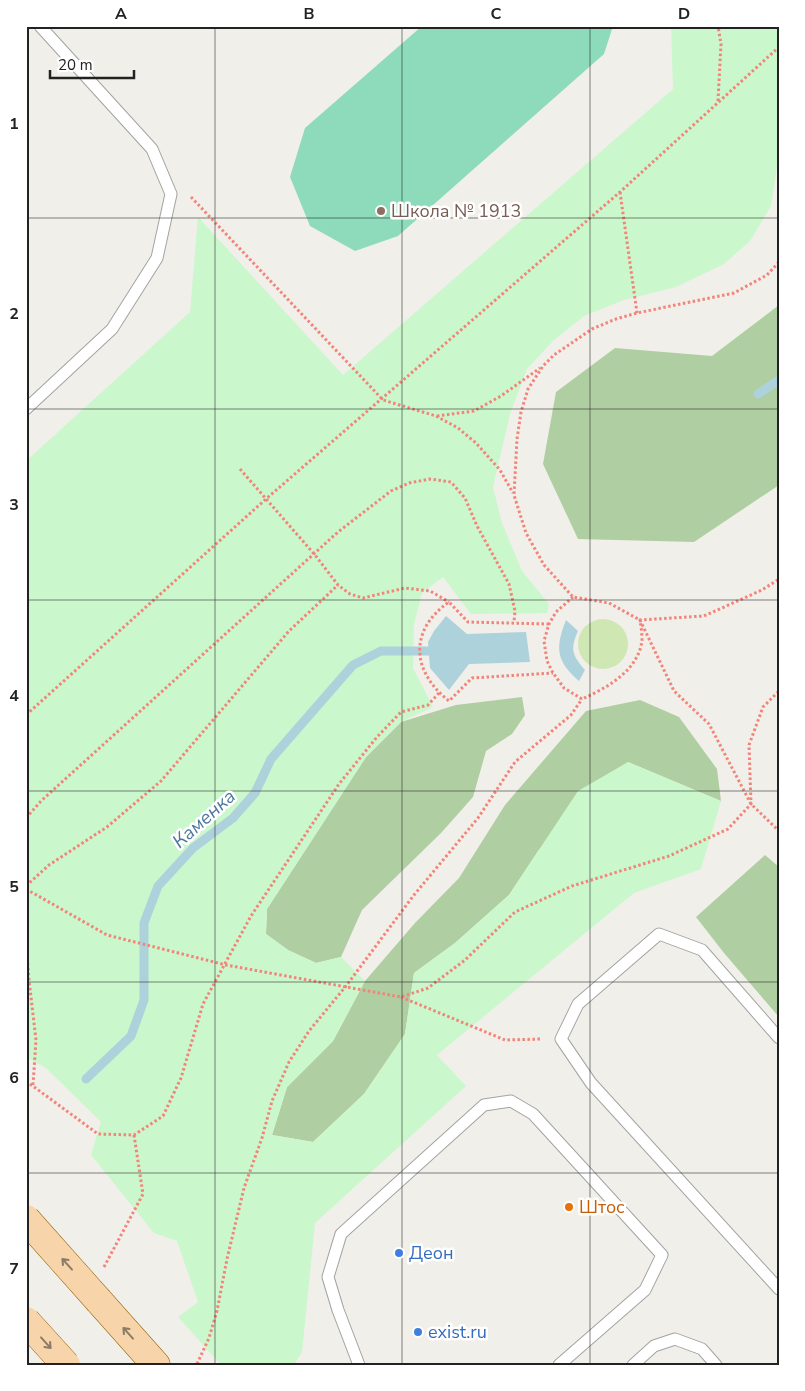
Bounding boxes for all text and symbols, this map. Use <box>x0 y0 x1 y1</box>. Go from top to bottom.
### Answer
text: A <box>115 3 127 25</box>
text: B <box>303 3 315 25</box>
text: C <box>491 3 502 25</box>
text: D <box>678 3 690 25</box>
scale bar <box>50 48 134 80</box>
text: 20 m <box>58 55 93 75</box>
text: 1 <box>9 113 19 135</box>
place label: Школа № 1913 <box>391 199 521 223</box>
marker: Школа № 1913 <box>375 205 387 217</box>
text: 2 <box>9 303 19 325</box>
text: 3 <box>9 494 19 516</box>
text: 4 <box>9 685 19 707</box>
water label: Каменка <box>167 784 241 854</box>
text: 5 <box>9 876 19 898</box>
text: 6 <box>9 1067 19 1089</box>
place label: Штос <box>579 1195 625 1219</box>
marker: Штос <box>563 1201 575 1213</box>
place label: Деон <box>409 1241 454 1265</box>
marker: Деон <box>393 1247 405 1259</box>
text: 7 <box>9 1258 19 1280</box>
one-way arrow <box>61 1258 72 1271</box>
place label: exist.ru <box>428 1320 487 1344</box>
one-way arrow <box>122 1326 134 1339</box>
marker: exist.ru <box>412 1326 424 1338</box>
one-way arrow <box>40 1336 52 1349</box>

